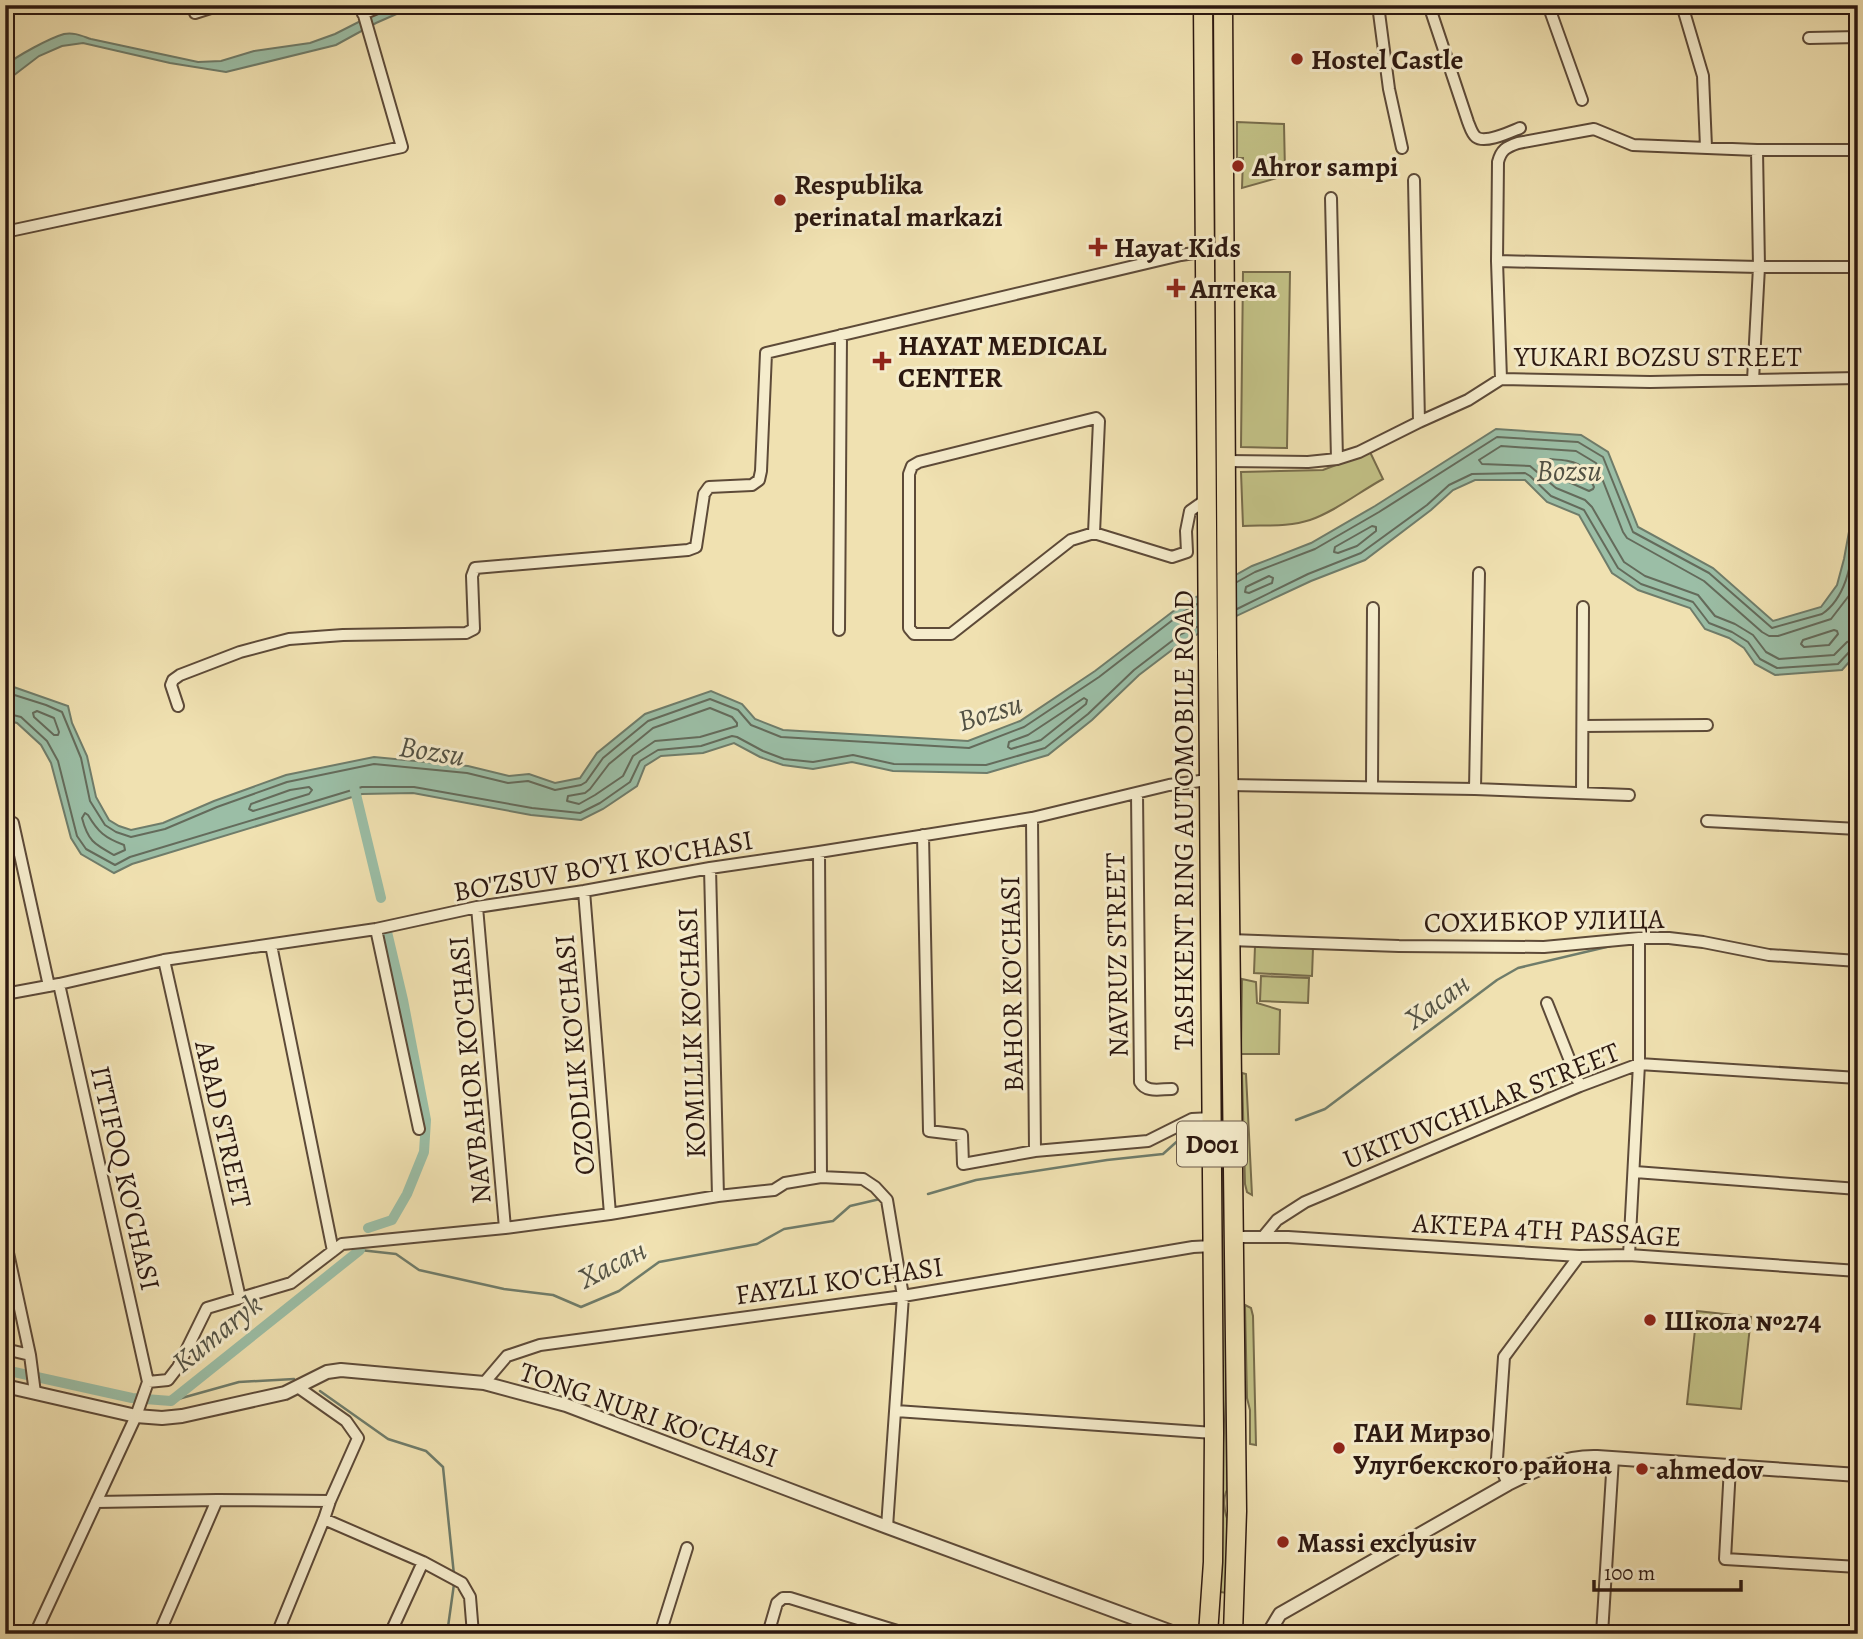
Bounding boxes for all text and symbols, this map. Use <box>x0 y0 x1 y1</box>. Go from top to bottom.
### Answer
place label: Hostel Castle <box>1311 41 1463 79</box>
marker: Hostel Castle <box>1289 51 1305 67</box>
place label: Ahror sampi <box>1251 148 1398 186</box>
marker: Ahror sampi <box>1230 158 1246 174</box>
place label: Respublika perinatal markazi <box>794 166 1003 236</box>
marker: Respublika perinatal markazi <box>772 192 788 208</box>
place label: Hayat Kids <box>1114 229 1241 267</box>
marker: Hayat Kids <box>1088 237 1108 257</box>
place label: Аптека <box>1189 270 1278 308</box>
marker: Аптека <box>1168 280 1184 296</box>
place label: HAYAT MEDICAL CENTER <box>898 327 1107 397</box>
street label: YUKARI BOZSU STREET <box>1513 338 1802 376</box>
marker: HAYAT MEDICAL CENTER <box>872 351 892 371</box>
water label: Bozsu <box>1536 451 1602 491</box>
street label: TASHKENT RING AUTOMOBILE ROAD <box>1165 590 1203 1050</box>
water label: Bozsu <box>953 683 1027 741</box>
water label: Bozsu <box>396 726 468 776</box>
street label: BO'ZSUV BO'YI KO'CHASI <box>450 821 756 911</box>
street label: NAVRUZ STREET <box>1096 852 1138 1058</box>
street label: BAHOR KO'CHASI <box>991 875 1033 1093</box>
street label: СОХИБКОР УЛИЦА <box>1423 900 1665 942</box>
street label: KOMILLIK KO'CHASI <box>669 907 715 1159</box>
street label: OZODLIK KO'CHASI <box>546 933 604 1177</box>
street label: NAVBAHOR KO'CHASI <box>439 935 501 1205</box>
water label: Хасан <box>1395 964 1478 1039</box>
street label: UKITUVCHILAR STREET <box>1337 1033 1625 1179</box>
street label: ABAD STREET <box>185 1036 261 1211</box>
street label: ITTIFOQ KO'CHASI <box>81 1062 169 1294</box>
road number: D001 <box>1177 1121 1247 1166</box>
street label: AKTEPA 4TH PASSAGE <box>1411 1204 1682 1256</box>
water label: Хасан <box>570 1230 653 1299</box>
street label: FAYZLI KO'CHASI <box>733 1248 946 1314</box>
water label: Kumaryk <box>163 1284 271 1382</box>
place label: Школа №274 <box>1664 1302 1821 1340</box>
marker: Школа №274 <box>1642 1312 1658 1328</box>
street label: TONG NURI KO'CHASI <box>514 1353 783 1477</box>
place label: ГАИ Мирзо Улугбекского района <box>1353 1414 1612 1484</box>
marker: ГАИ Мирзо Улугбекского района <box>1331 1440 1347 1456</box>
place label: ahmedov <box>1656 1451 1764 1489</box>
marker: ahmedov <box>1634 1461 1650 1477</box>
place label: Massi exclyusiv <box>1297 1524 1477 1562</box>
marker: Massi exclyusiv <box>1275 1534 1291 1550</box>
scale bar <box>1594 1548 1741 1592</box>
text: 100 m <box>1604 1559 1655 1587</box>

